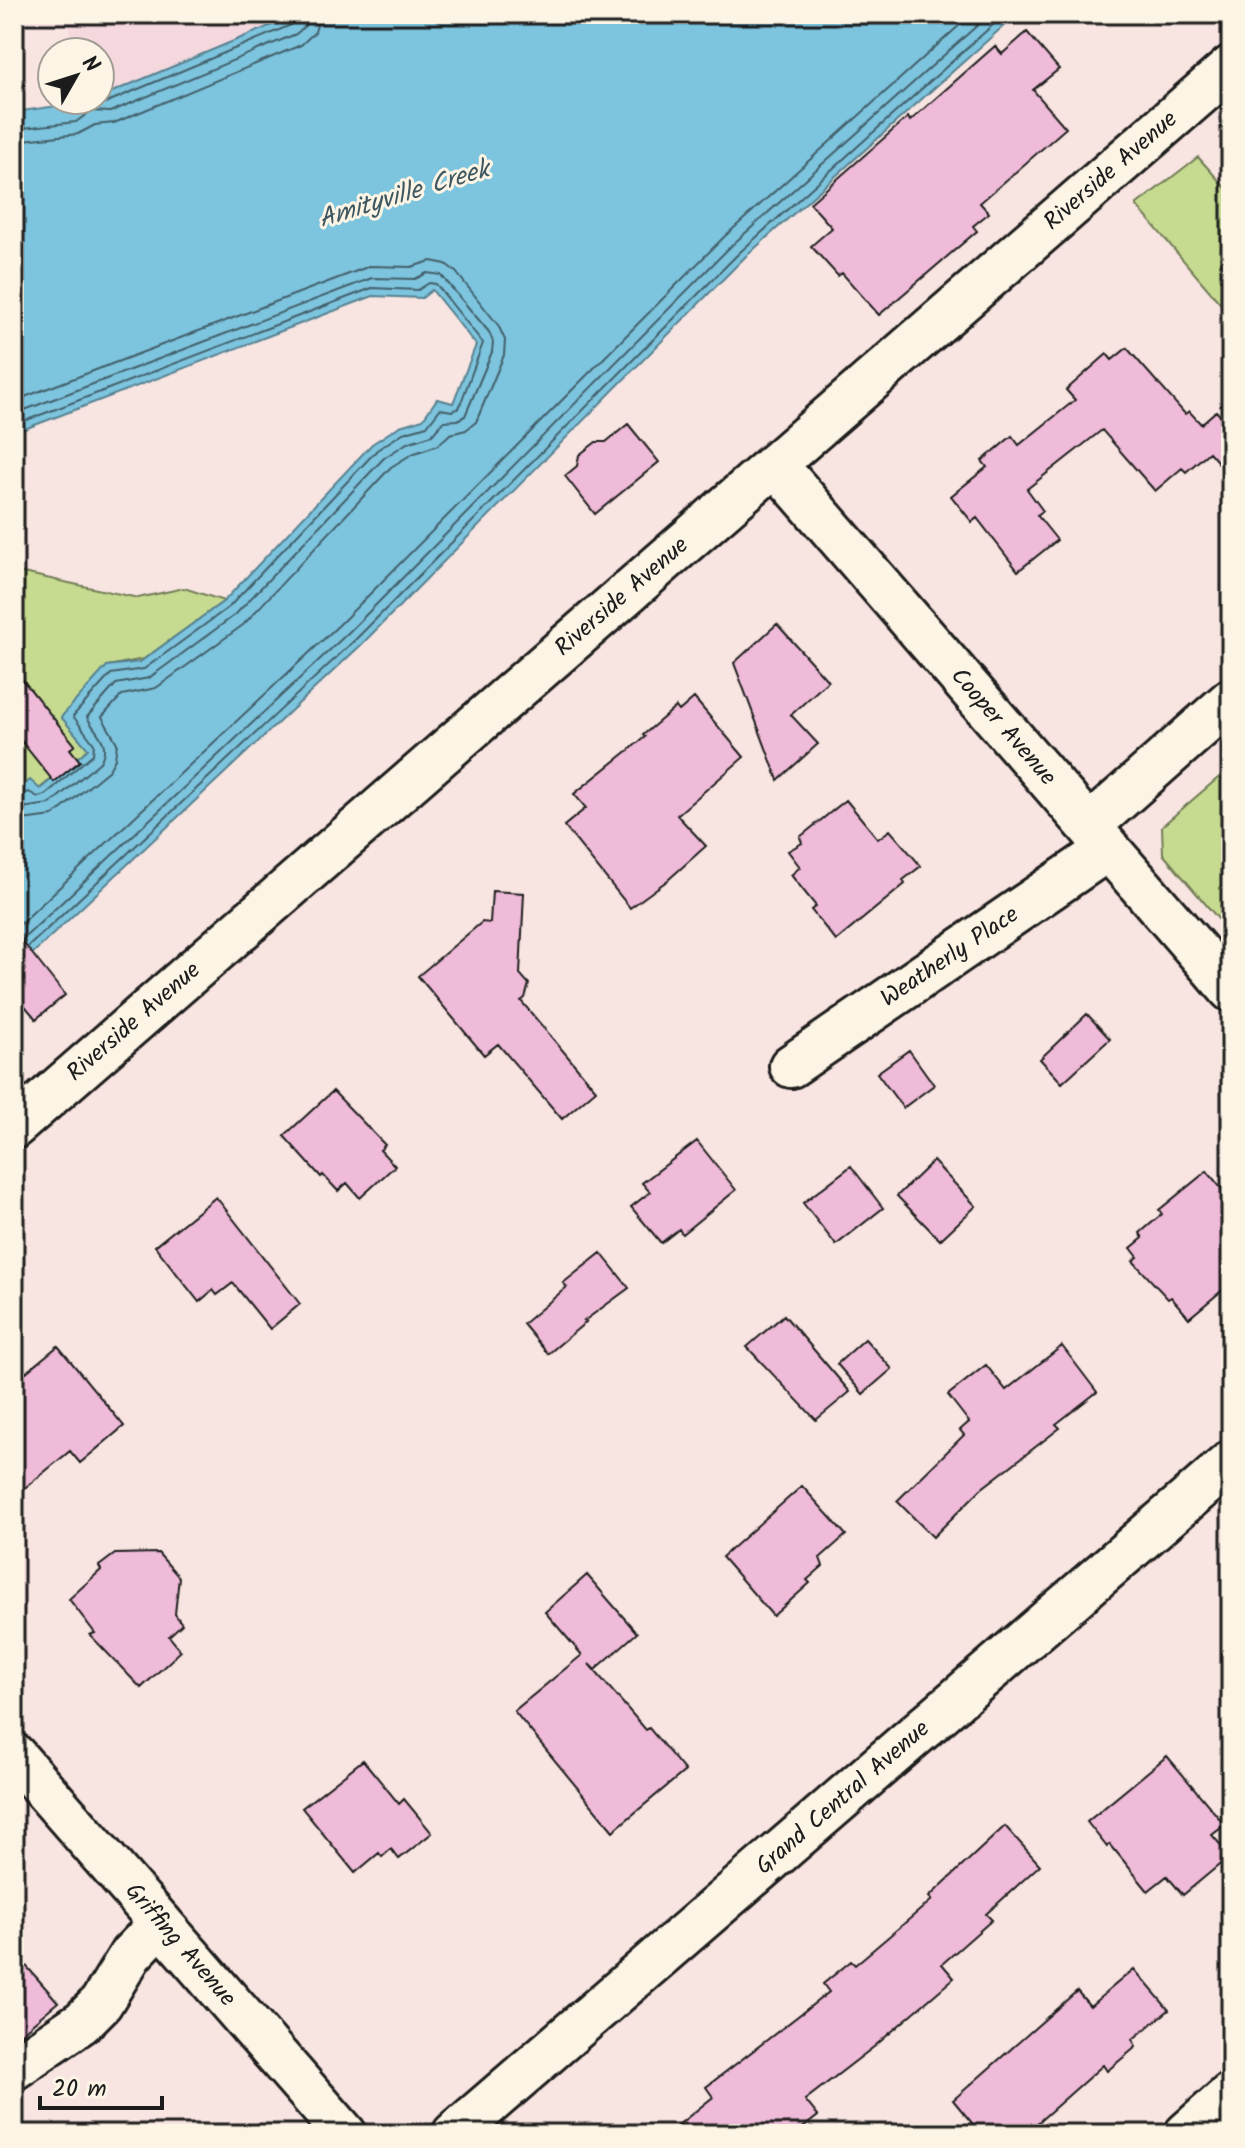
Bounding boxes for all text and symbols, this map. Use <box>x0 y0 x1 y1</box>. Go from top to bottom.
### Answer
north arrow <box>36 36 116 116</box>
text: N <box>72 49 108 81</box>
street label: Riverside Avenue <box>1035 101 1187 241</box>
water label: Amityville Creek <box>313 148 498 241</box>
street label: Riverside Avenue <box>546 527 698 667</box>
street label: Cooper Avenue <box>940 659 1066 795</box>
street label: Weatherly Place <box>873 896 1027 1018</box>
street label: Riverside Avenue <box>58 952 210 1092</box>
street label: Grand Central Avenue <box>747 1711 939 1885</box>
street label: Griffing Avenue <box>115 1874 246 2016</box>
scale bar <box>40 2060 162 2110</box>
text: 20 m <box>52 2070 107 2109</box>

